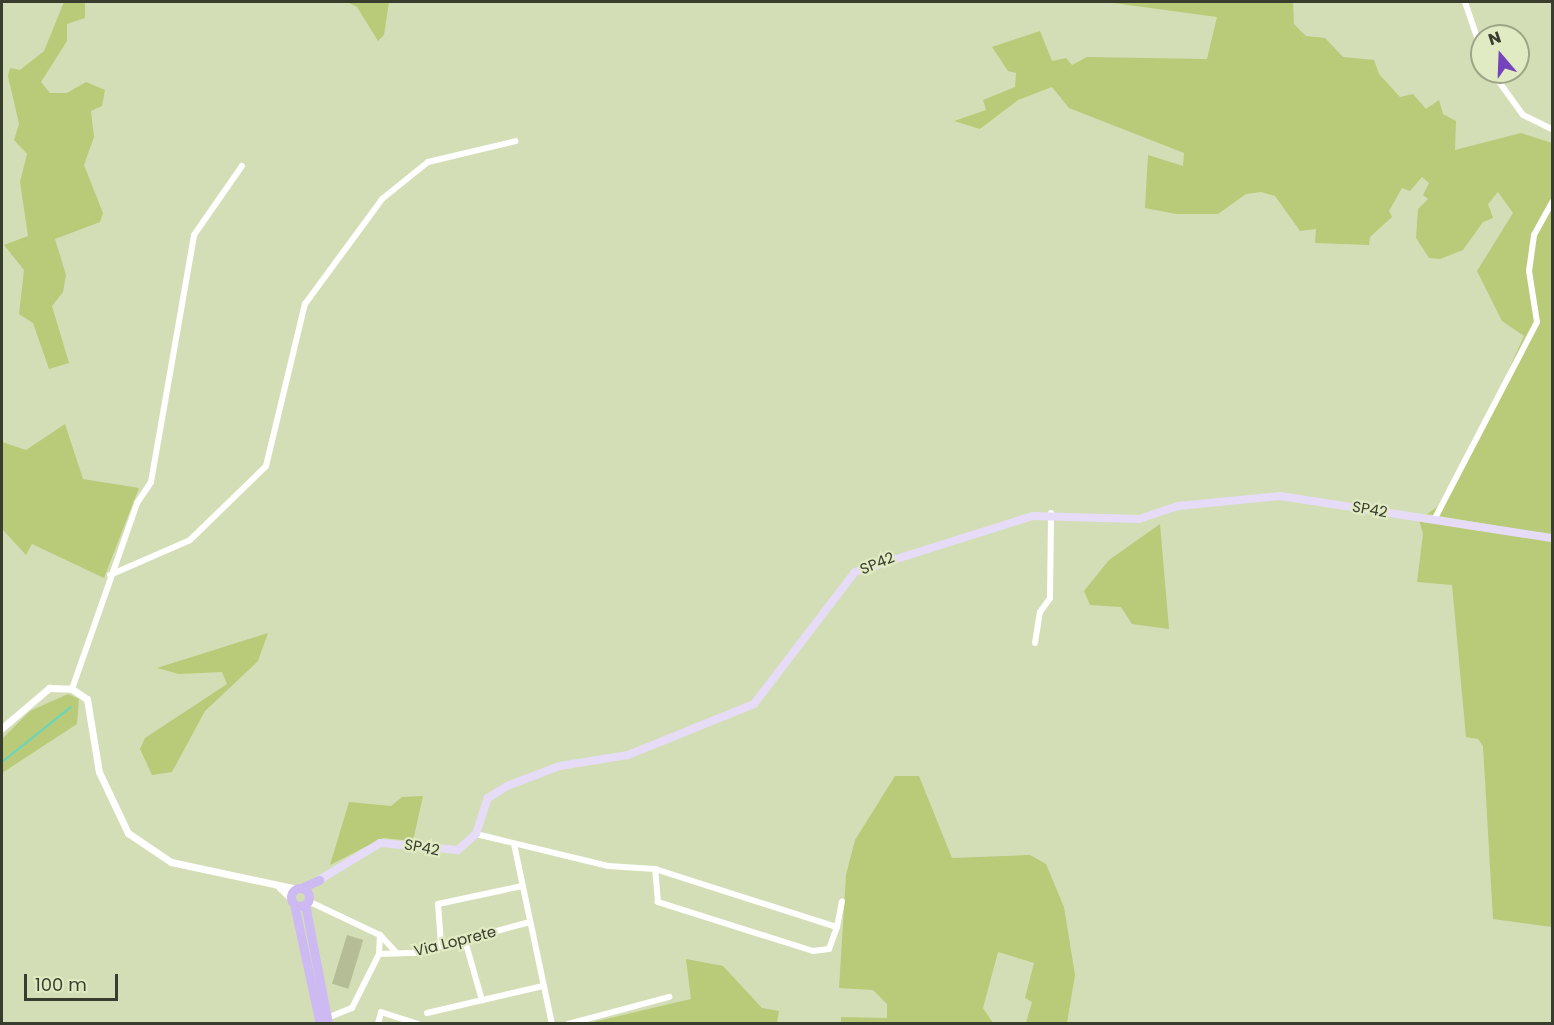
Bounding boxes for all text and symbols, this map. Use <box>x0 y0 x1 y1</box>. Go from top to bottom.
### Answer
north arrow <box>1470 24 1530 84</box>
text: N <box>1485 26 1504 51</box>
street label: SP42 <box>1351 497 1389 521</box>
street label: SP42 <box>857 548 897 578</box>
street label: SP42 <box>403 835 441 859</box>
street label: Via Loprete <box>412 922 498 960</box>
scale bar <box>27 962 122 1000</box>
text: 100 m <box>35 972 87 997</box>

